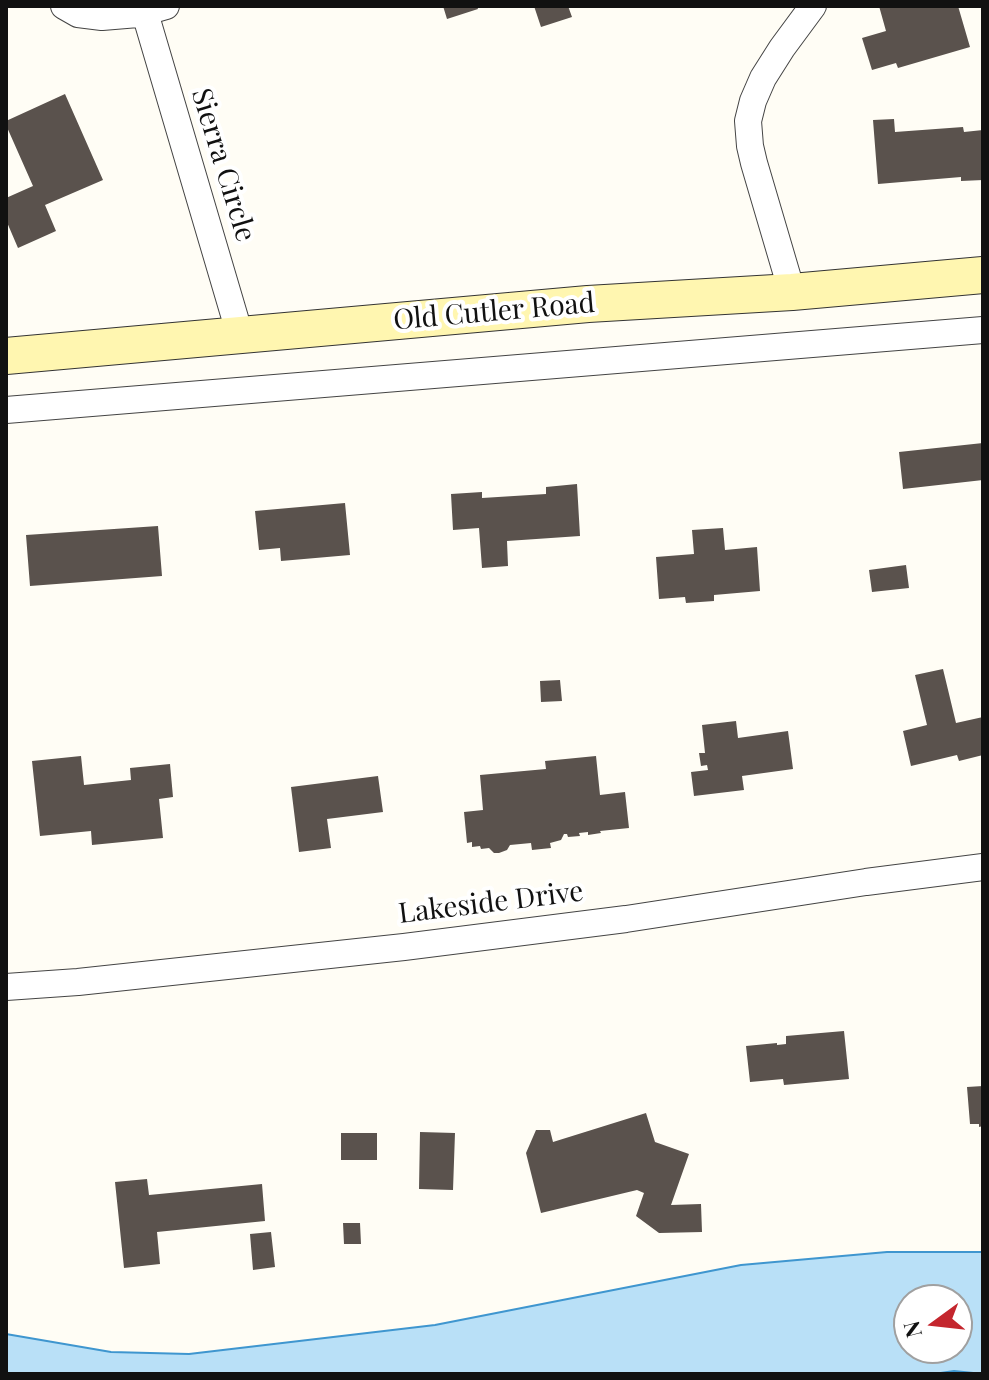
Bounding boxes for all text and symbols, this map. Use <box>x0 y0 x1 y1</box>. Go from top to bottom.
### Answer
street label: Sierra Circle <box>184 84 262 246</box>
street label: Old Cutler Road <box>392 286 596 338</box>
street label: Lakeside Drive <box>397 875 585 931</box>
north arrow <box>893 1284 973 1364</box>
text: N <box>895 1318 928 1341</box>

